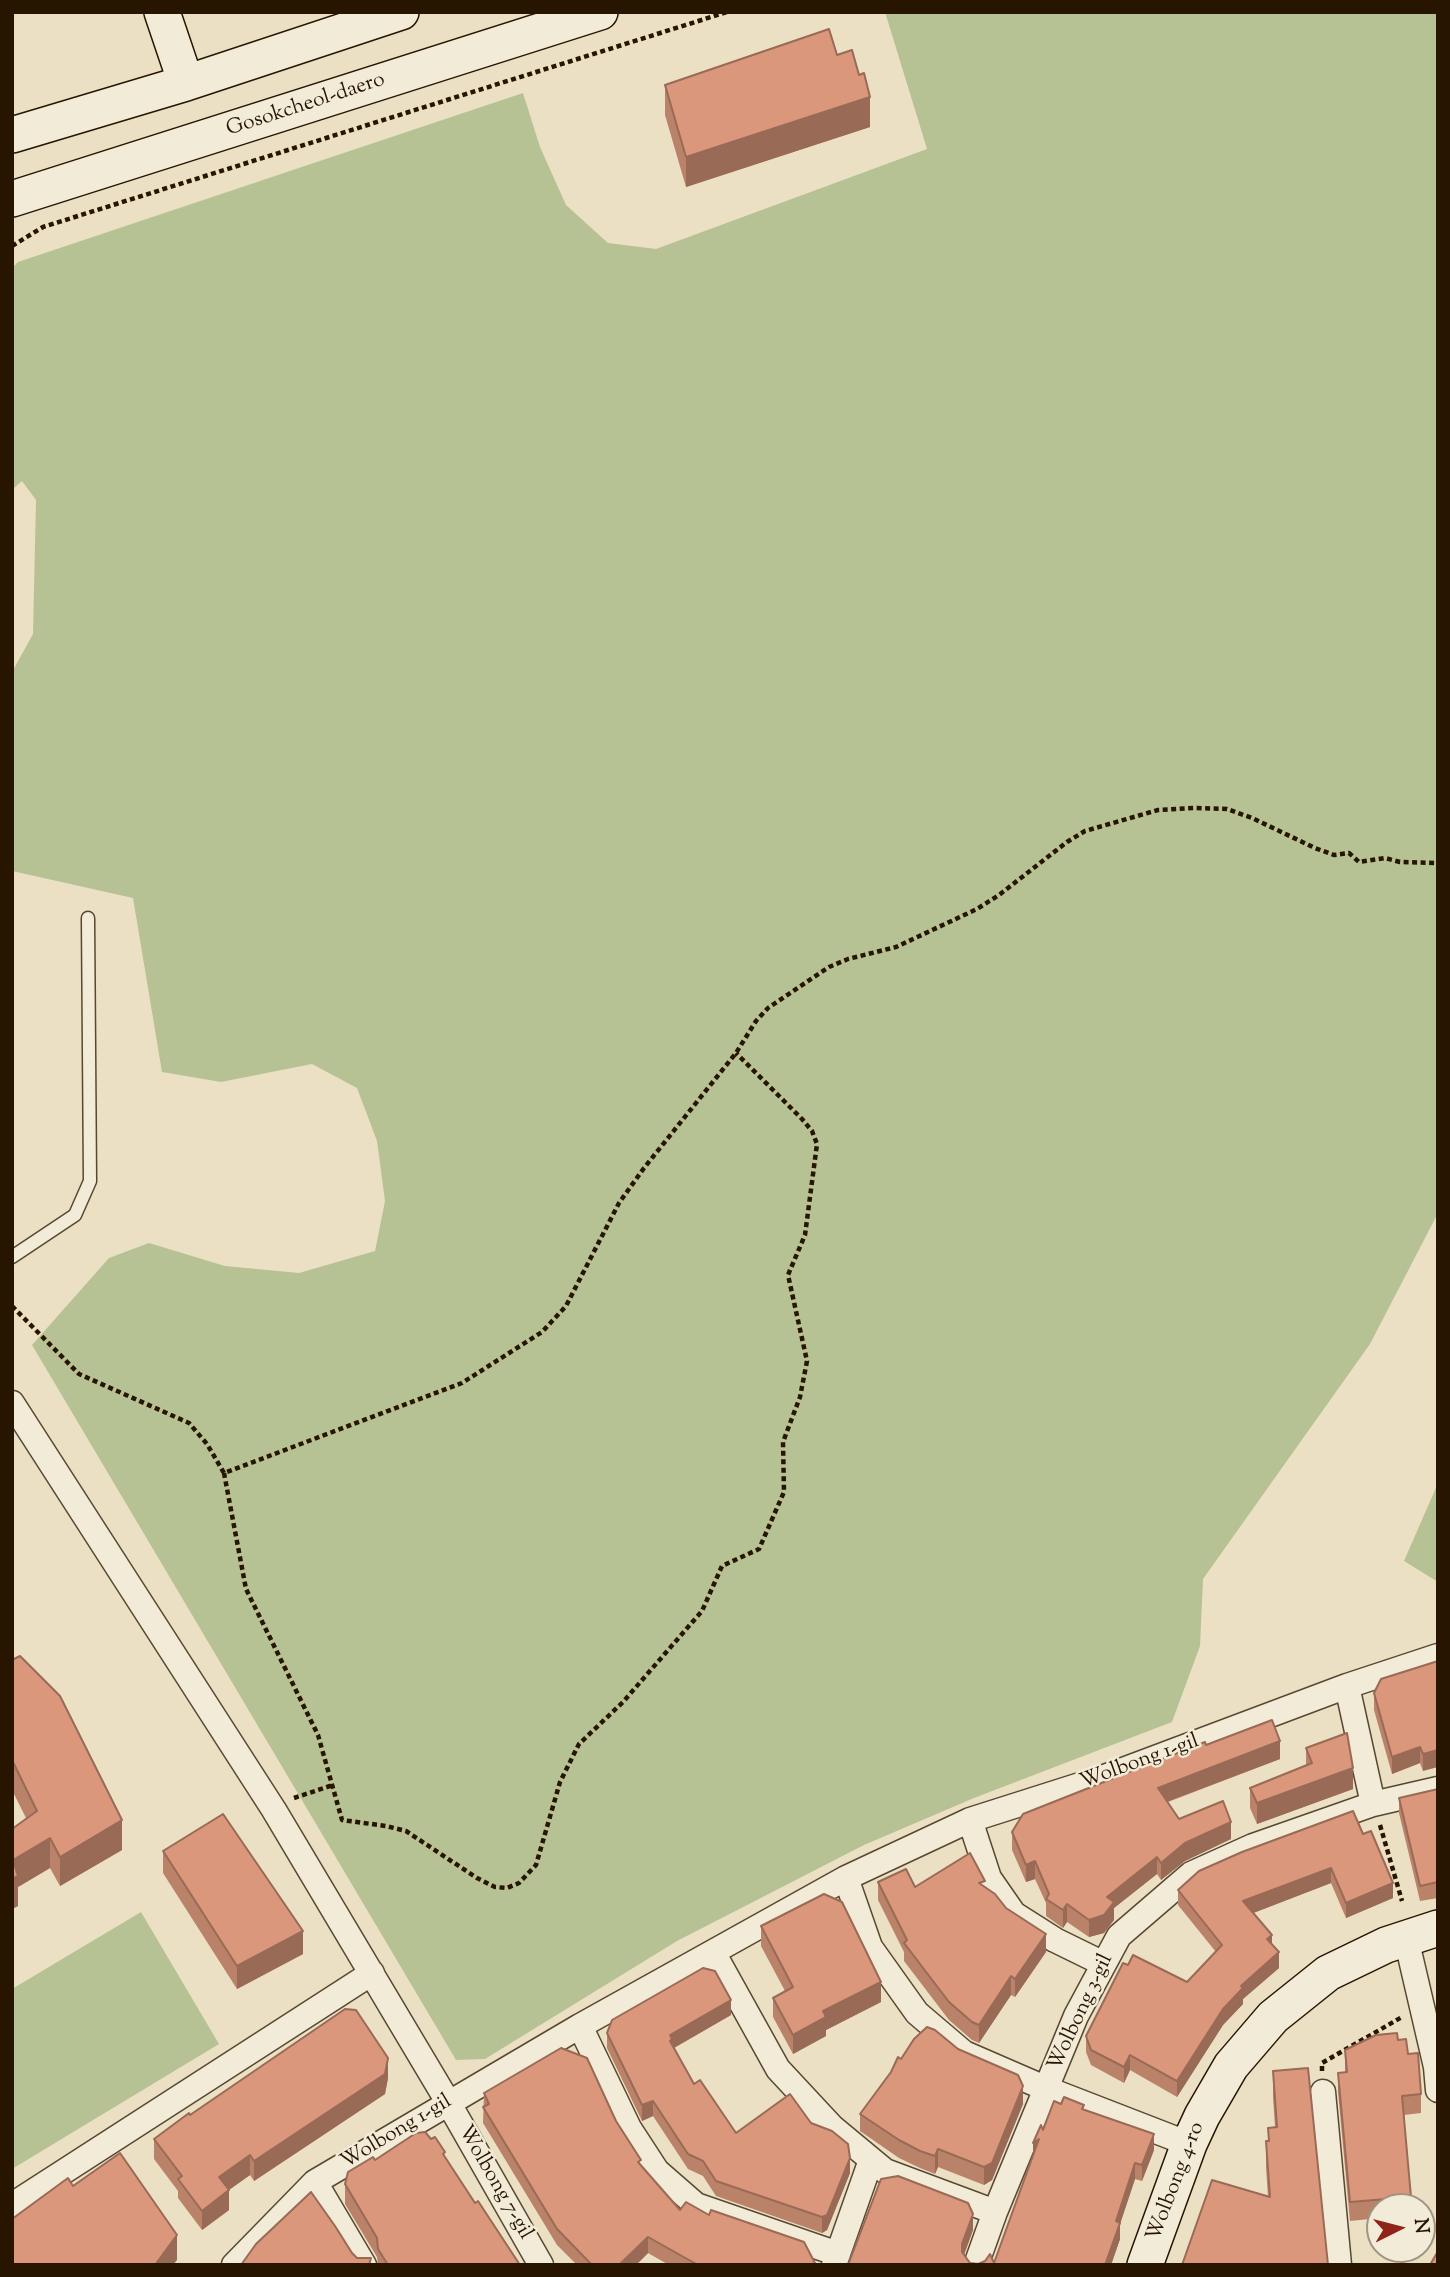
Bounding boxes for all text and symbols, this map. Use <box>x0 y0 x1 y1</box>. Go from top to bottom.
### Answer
street label: Gosokcheol-daero <box>224 68 388 144</box>
street label: Wolbong 1-gil <box>1077 1730 1203 1796</box>
street label: Wolbong 3-gil <box>1044 1951 1120 2075</box>
street label: Wolbong 1-gil <box>337 2090 457 2176</box>
street label: Wolbong 4-ro <box>1143 2119 1211 2245</box>
street label: Wolbong 7-gil <box>451 2121 537 2245</box>
north arrow <box>1366 2193 1436 2263</box>
text: N <box>1406 2217 1435 2235</box>

